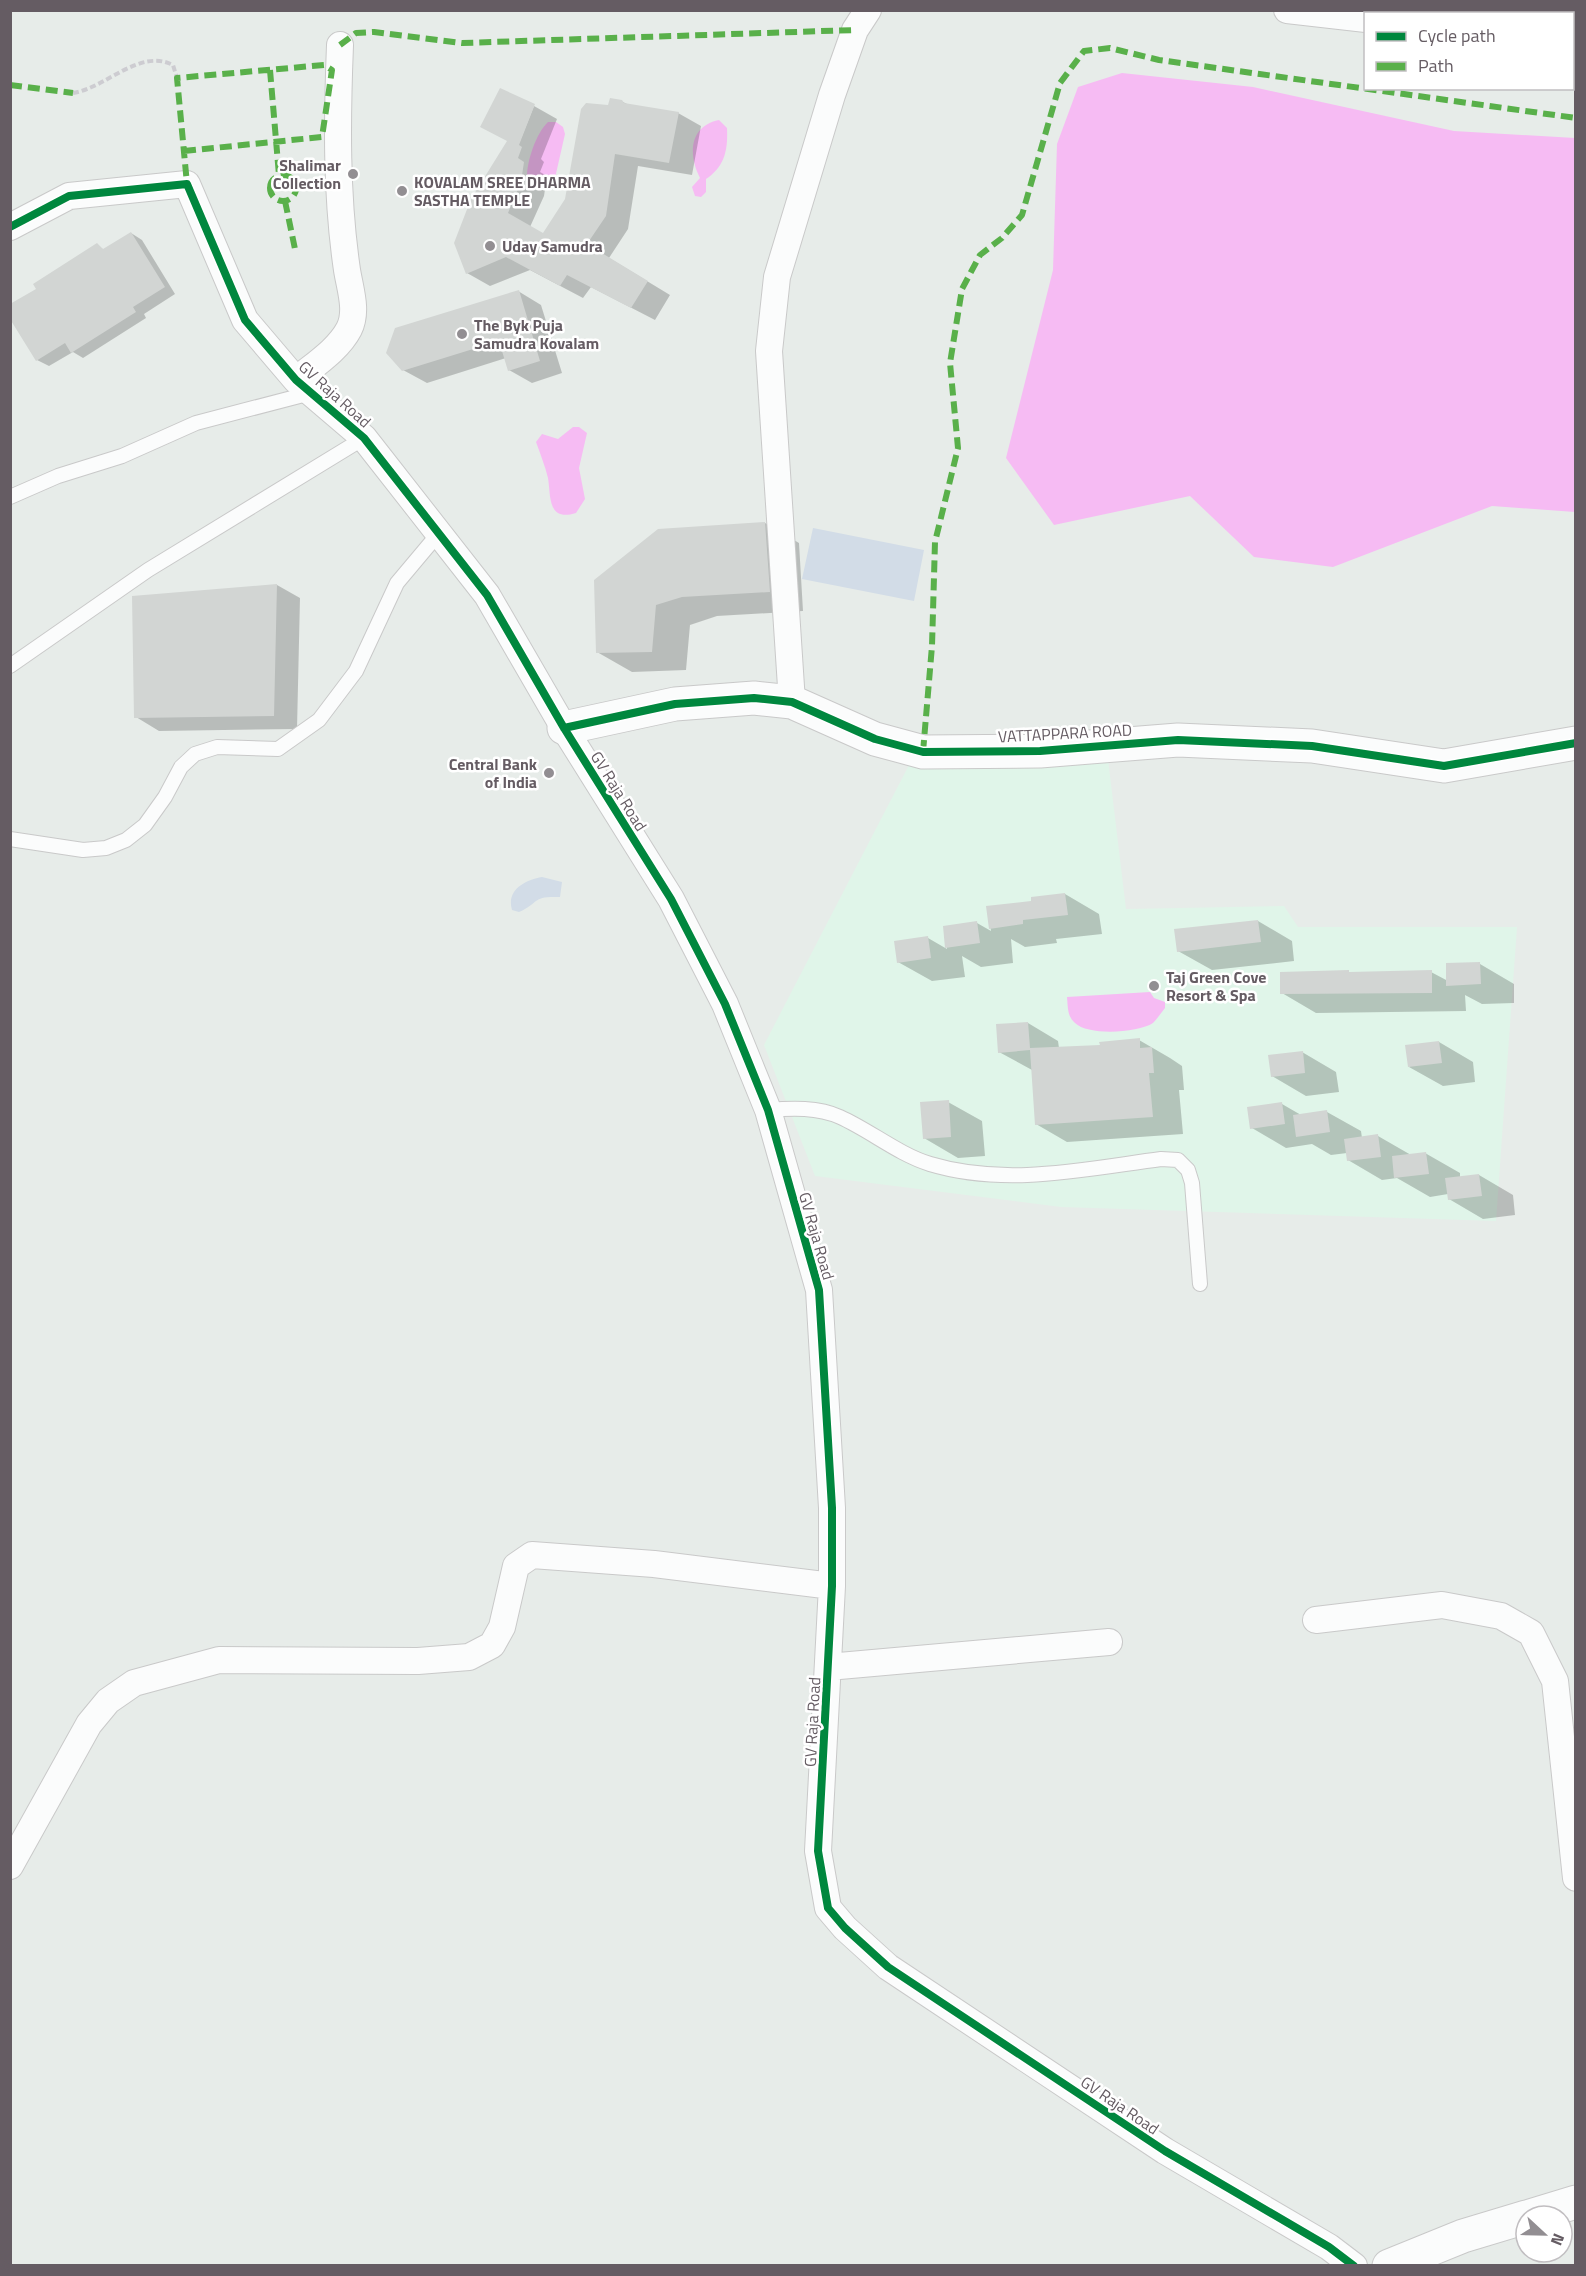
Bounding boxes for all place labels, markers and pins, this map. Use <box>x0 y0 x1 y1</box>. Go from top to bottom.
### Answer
place label: Shalimar Collection <box>273 153 341 195</box>
marker: Shalimar Collection <box>346 167 360 181</box>
place label: KOVALAM SREE DHARMA SASTHA TEMPLE <box>414 170 591 212</box>
marker: KOVALAM SREE DHARMA SASTHA TEMPLE <box>395 184 409 198</box>
place label: Uday Samudra <box>502 234 603 258</box>
marker: Uday Samudra <box>483 239 497 253</box>
place label: The Byk Puja Samudra Kovalam <box>474 313 599 355</box>
marker: The Byk Puja Samudra Kovalam <box>455 327 469 341</box>
place label: Central Bank of India <box>449 752 538 794</box>
marker: Central Bank of India <box>542 766 556 780</box>
place label: Taj Green Cove Resort & Spa <box>1166 965 1267 1007</box>
marker: Taj Green Cove Resort & Spa <box>1147 979 1161 993</box>

